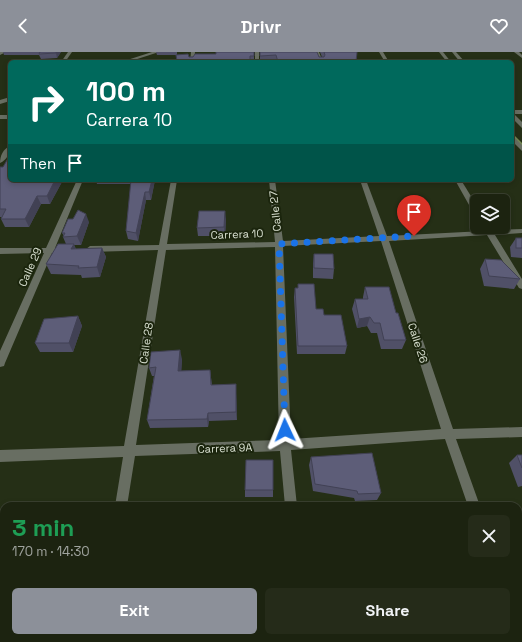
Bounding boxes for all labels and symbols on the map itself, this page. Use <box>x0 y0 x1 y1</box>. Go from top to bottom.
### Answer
street label: Calle 27 <box>266 190 284 232</box>
pin <box>397 195 431 236</box>
street label: Carrera 10 <box>210 226 264 242</box>
street label: Calle 29 <box>15 245 45 289</box>
street label: Calle 28 <box>136 321 156 365</box>
street label: Calle 26 <box>405 321 431 365</box>
position arrow <box>264 409 306 451</box>
street label: Carrera 9A <box>197 440 253 456</box>

